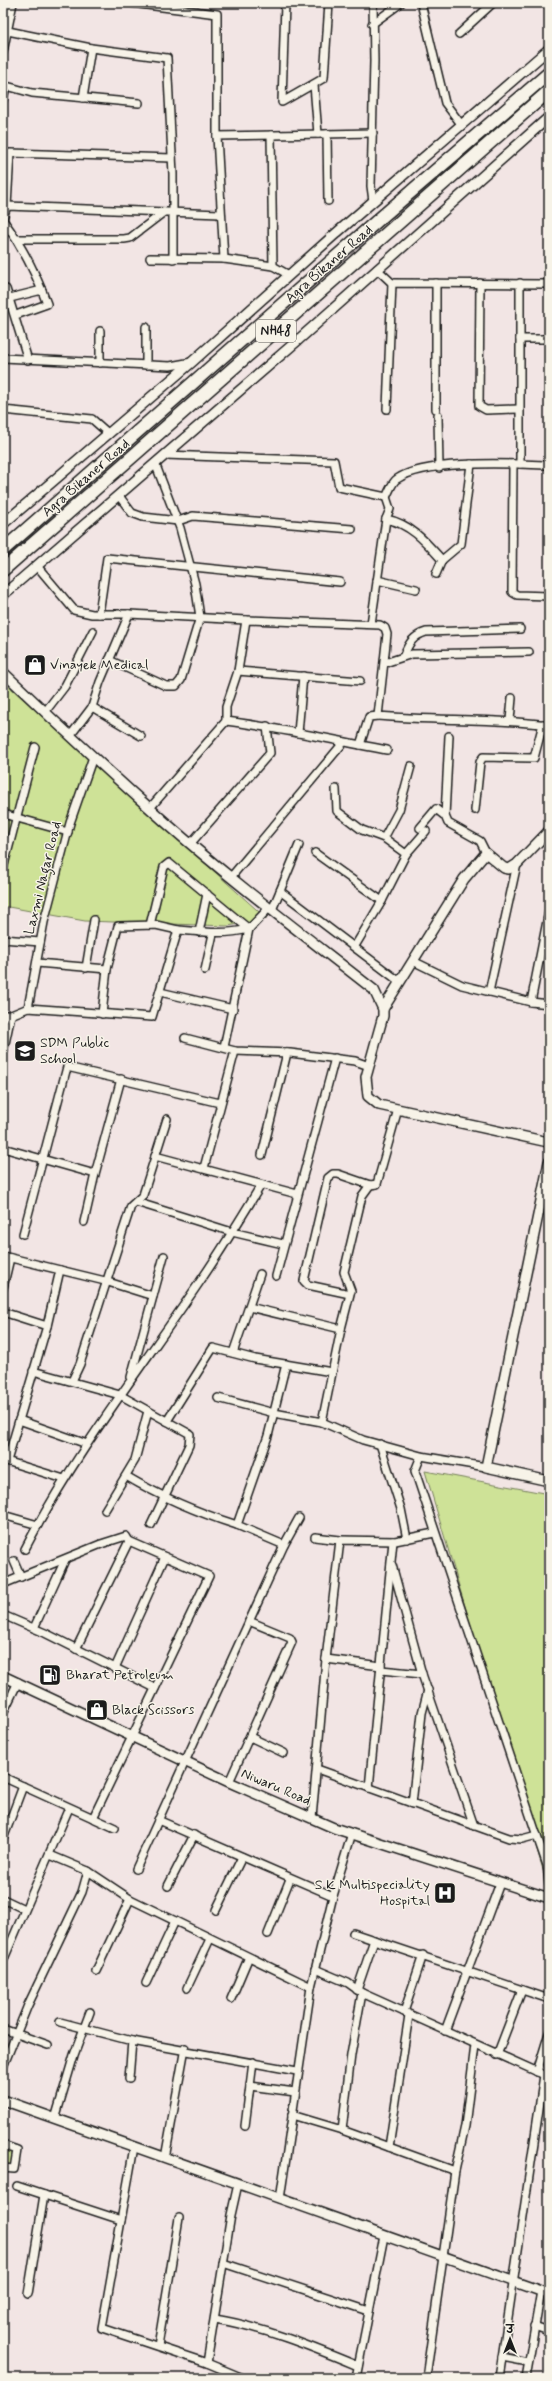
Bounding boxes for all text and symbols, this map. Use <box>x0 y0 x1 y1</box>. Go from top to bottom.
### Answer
street label: Agra Bikaner Road <box>281 221 377 307</box>
road number: NH48 <box>256 320 296 342</box>
street label: Agra Bikaner Road <box>38 435 134 521</box>
shop icon: Vinayek Medical <box>22 652 48 678</box>
place label: Vinayek Medical <box>50 656 148 674</box>
street label: Laxmi Nagar Road <box>20 820 68 937</box>
place label: SDM Public School <box>40 1034 109 1068</box>
school or university icon: SDM Public School <box>12 1038 38 1064</box>
fuel station icon: Bharat Petroleum <box>37 1662 63 1688</box>
place label: Bharat Petroleum <box>66 1666 174 1684</box>
shop icon: Black Scissors <box>84 1697 110 1723</box>
place label: Black Scissors <box>112 1701 194 1719</box>
street label: Niwaru Road <box>238 1764 314 1810</box>
place label: S K Multispeciality Hospital <box>315 1876 430 1910</box>
hospital icon: S K Multispeciality Hospital <box>432 1880 458 1906</box>
north arrow <box>490 2319 530 2359</box>
text: उ <box>505 2323 515 2337</box>

